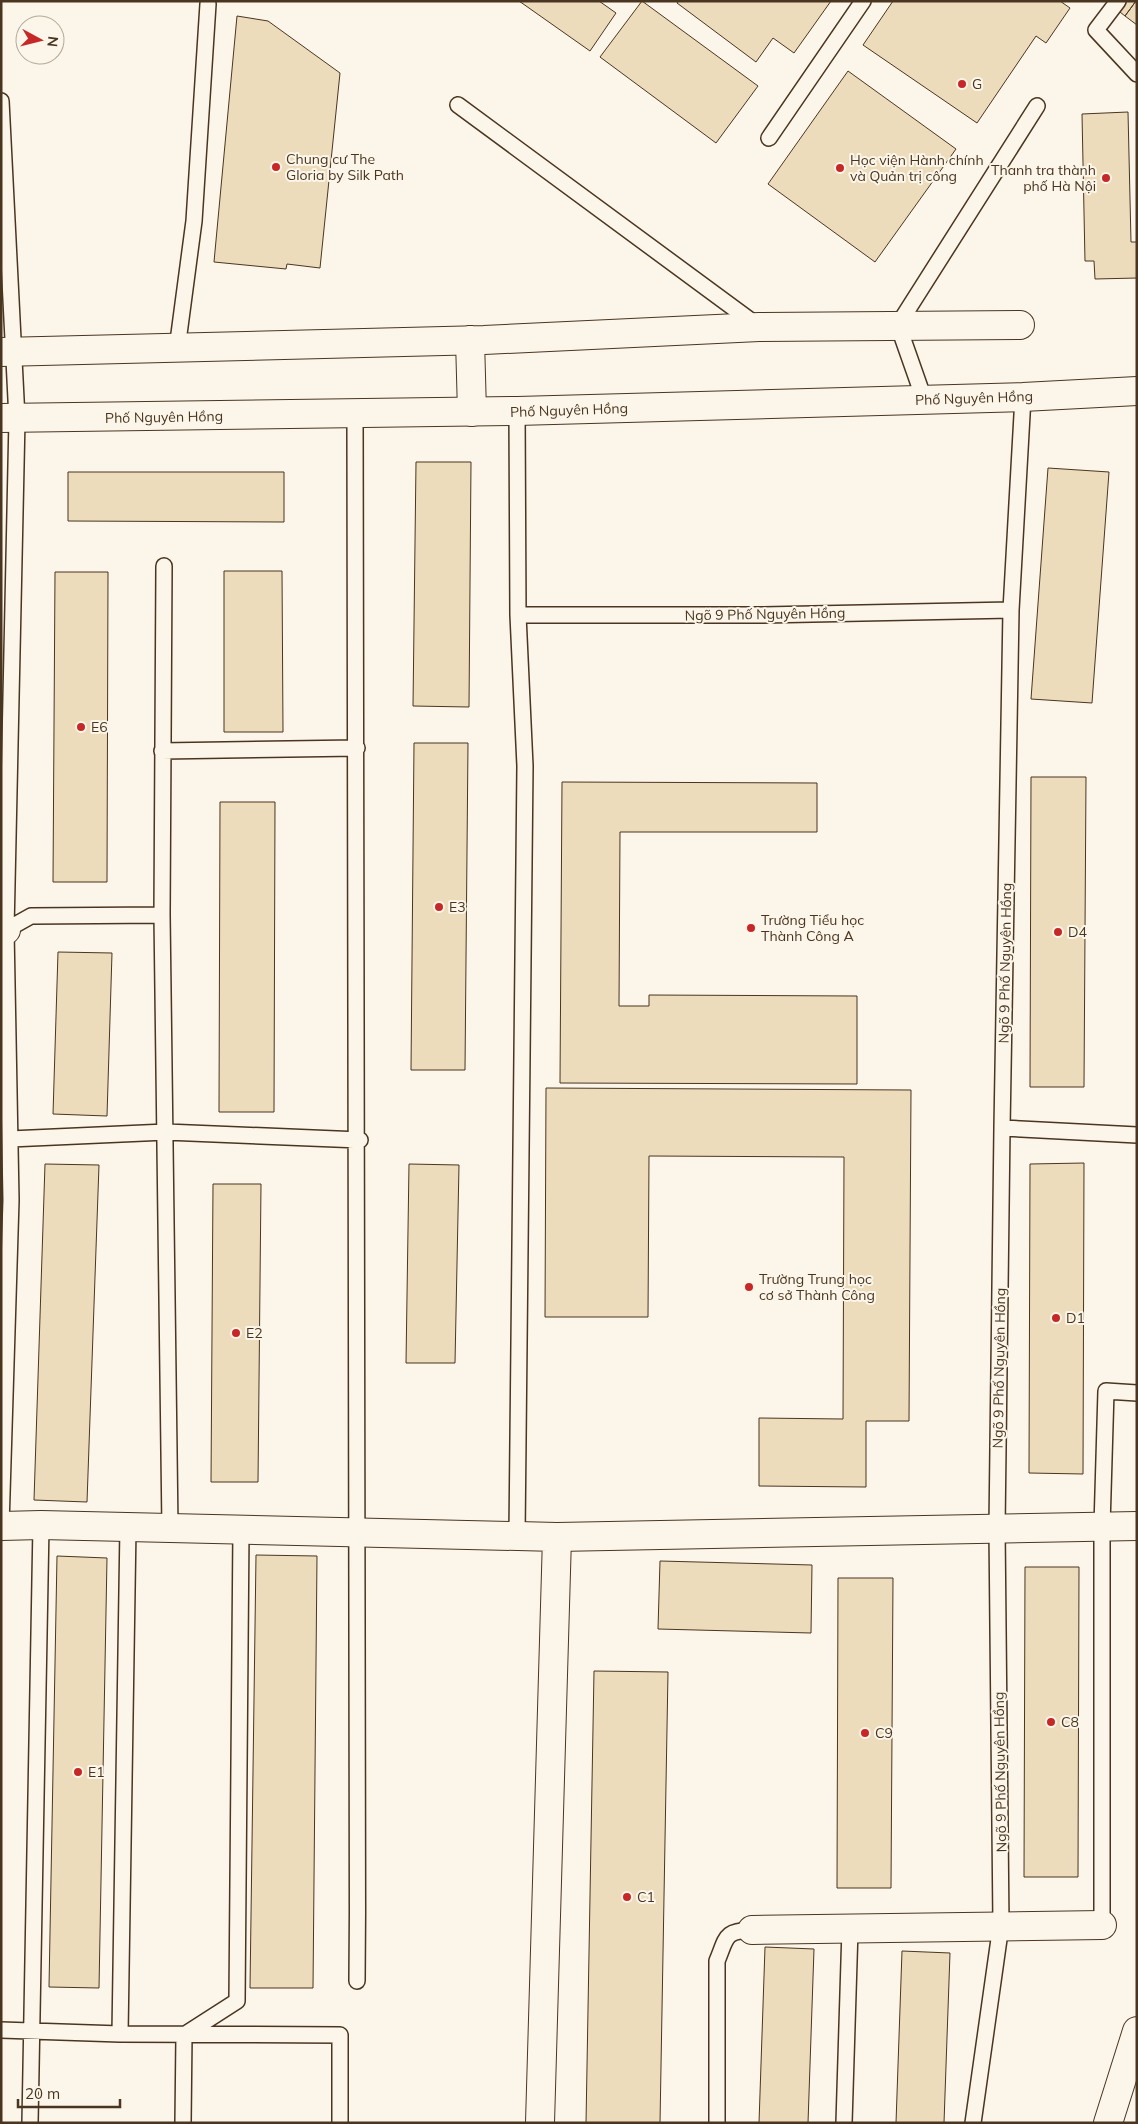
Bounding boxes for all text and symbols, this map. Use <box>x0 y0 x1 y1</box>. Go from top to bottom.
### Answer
north arrow <box>15 15 65 65</box>
text: N <box>43 35 62 48</box>
place label: G <box>972 75 982 93</box>
marker: G <box>956 78 968 90</box>
place label: Chung cư The Gloria by Silk Path <box>286 150 404 184</box>
place label: Học viện Hành chính và Quản trị công <box>850 151 984 185</box>
marker: Chung cư The Gloria by Silk Path <box>270 161 282 173</box>
place label: Thanh tra thành phố Hà Nội <box>991 161 1096 195</box>
marker: Học viện Hành chính và Quản trị công <box>834 162 846 174</box>
marker: Thanh tra thành phố Hà Nội <box>1100 172 1112 184</box>
street label: Phố Nguyên Hồng <box>915 387 1033 409</box>
street label: Phố Nguyên Hồng <box>510 399 628 421</box>
street label: Phố Nguyên Hồng <box>105 407 223 427</box>
street label: Ngõ 9 Phố Nguyên Hồng <box>684 604 846 624</box>
place label: E6 <box>91 718 108 736</box>
marker: E6 <box>75 721 87 733</box>
street label: Ngõ 9 Phố Nguyên Hồng <box>995 882 1015 1044</box>
place label: E3 <box>449 898 466 916</box>
marker: E3 <box>433 901 445 913</box>
place label: Trường Tiểu học Thành Công A <box>761 911 864 945</box>
marker: Trường Tiểu học Thành Công A <box>745 922 757 934</box>
place label: D4 <box>1068 923 1087 941</box>
marker: D4 <box>1052 926 1064 938</box>
place label: Trường Trung học cơ sở Thành Công <box>759 1270 875 1304</box>
marker: Trường Trung học cơ sở Thành Công <box>743 1281 755 1293</box>
street label: Ngõ 9 Phố Nguyên Hồng <box>989 1287 1009 1449</box>
place label: D1 <box>1066 1309 1085 1327</box>
marker: D1 <box>1050 1312 1062 1324</box>
place label: E2 <box>246 1324 263 1342</box>
marker: E2 <box>230 1327 242 1339</box>
street label: Ngõ 9 Phố Nguyên Hồng <box>990 1691 1010 1853</box>
place label: C8 <box>1061 1713 1079 1731</box>
marker: C8 <box>1045 1716 1057 1728</box>
place label: C9 <box>875 1724 893 1742</box>
marker: C9 <box>859 1727 871 1739</box>
place label: E1 <box>88 1763 105 1781</box>
marker: E1 <box>72 1766 84 1778</box>
place label: C1 <box>637 1888 655 1906</box>
marker: C1 <box>621 1891 633 1903</box>
scale bar <box>18 2076 120 2108</box>
text: 20 m <box>25 2084 60 2103</box>

